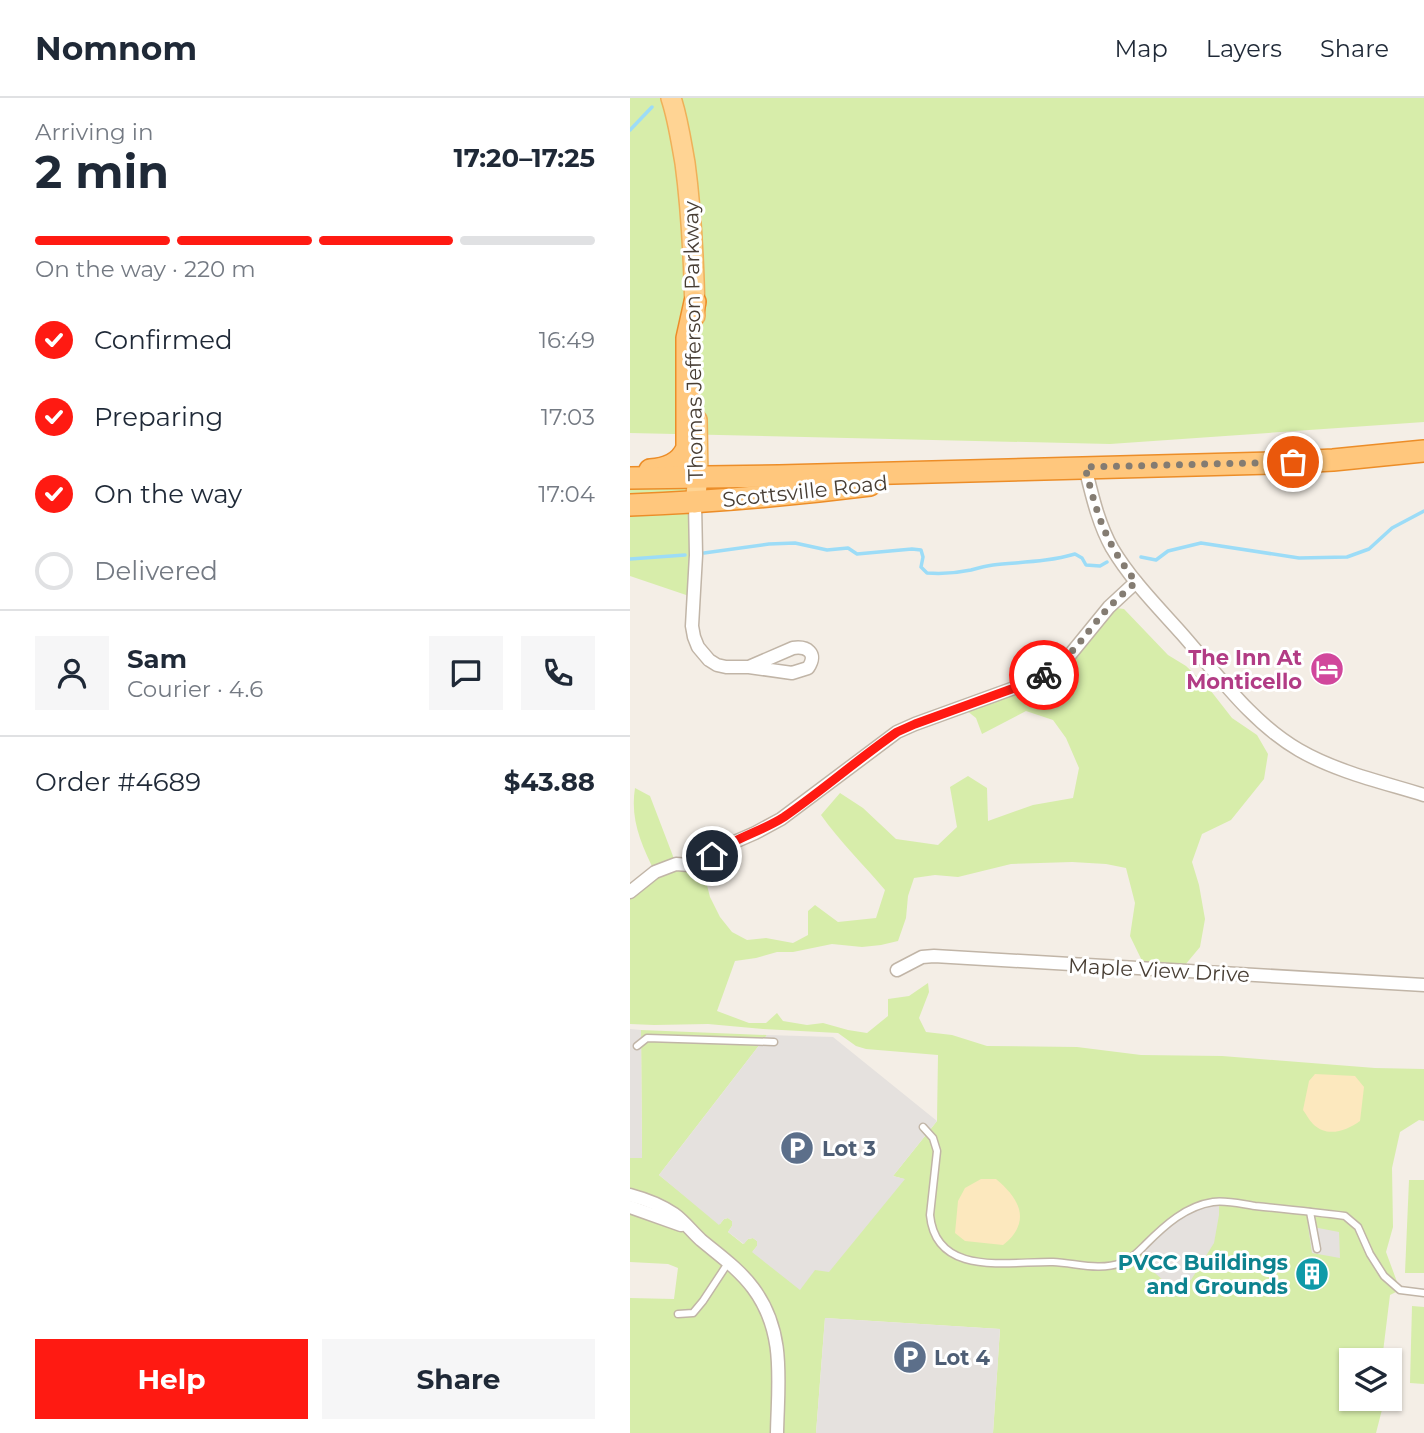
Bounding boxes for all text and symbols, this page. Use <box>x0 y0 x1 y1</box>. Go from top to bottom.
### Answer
text: Nomnom <box>35 28 197 68</box>
text: Map <box>1114 34 1168 63</box>
text: Layers <box>1206 34 1282 63</box>
text: Share <box>1320 34 1389 63</box>
text: Arriving in <box>35 118 154 146</box>
text: 17:20–17:25 <box>453 142 595 174</box>
text: 2 min <box>35 143 169 200</box>
street label: Thomas Jefferson Parkway <box>678 200 708 481</box>
text: On the way · 220 m <box>35 255 256 283</box>
icon: check <box>35 321 73 359</box>
text: Confirmed <box>94 324 233 356</box>
text: 16:49 <box>539 326 595 354</box>
icon: check <box>35 398 73 436</box>
text: Preparing <box>94 401 223 433</box>
text: 17:03 <box>541 403 595 431</box>
pin <box>1263 432 1323 492</box>
icon: bag <box>1274 443 1312 481</box>
street label: Scottsville Road <box>721 470 889 512</box>
icon: check <box>35 475 73 513</box>
text: On the way <box>94 478 242 510</box>
text: 17:04 <box>538 480 595 508</box>
text: Delivered <box>94 555 218 587</box>
button: person <box>35 636 109 710</box>
button: chat <box>429 636 503 710</box>
button: phone <box>521 636 595 710</box>
courier <box>1009 640 1079 710</box>
text: Sam <box>127 643 187 675</box>
place label: The Inn At Monticello <box>1186 645 1302 694</box>
hotel icon: The Inn At Monticello <box>1308 650 1346 688</box>
icon: bike <box>1025 656 1063 694</box>
text: Courier · 4.6 <box>127 675 263 703</box>
text: Order #4689 <box>35 766 201 798</box>
text: $43.88 <box>504 766 595 798</box>
pin <box>682 826 742 886</box>
icon: home <box>693 837 731 875</box>
street label: Maple View Drive <box>1068 953 1250 987</box>
parking icon: Lot 3 <box>778 1129 816 1167</box>
place label: Lot 3 <box>822 1136 876 1161</box>
place label: PVCC Buildings and Grounds <box>1118 1250 1288 1299</box>
building icon: PVCC Buildings and Grounds <box>1293 1255 1331 1293</box>
parking icon: Lot 4 <box>891 1338 929 1376</box>
button: Help <box>35 1339 308 1419</box>
button: Share <box>322 1339 595 1419</box>
place label: Lot 4 <box>934 1345 990 1370</box>
map controls <box>1339 1348 1402 1411</box>
button: layers <box>1339 1348 1402 1411</box>

